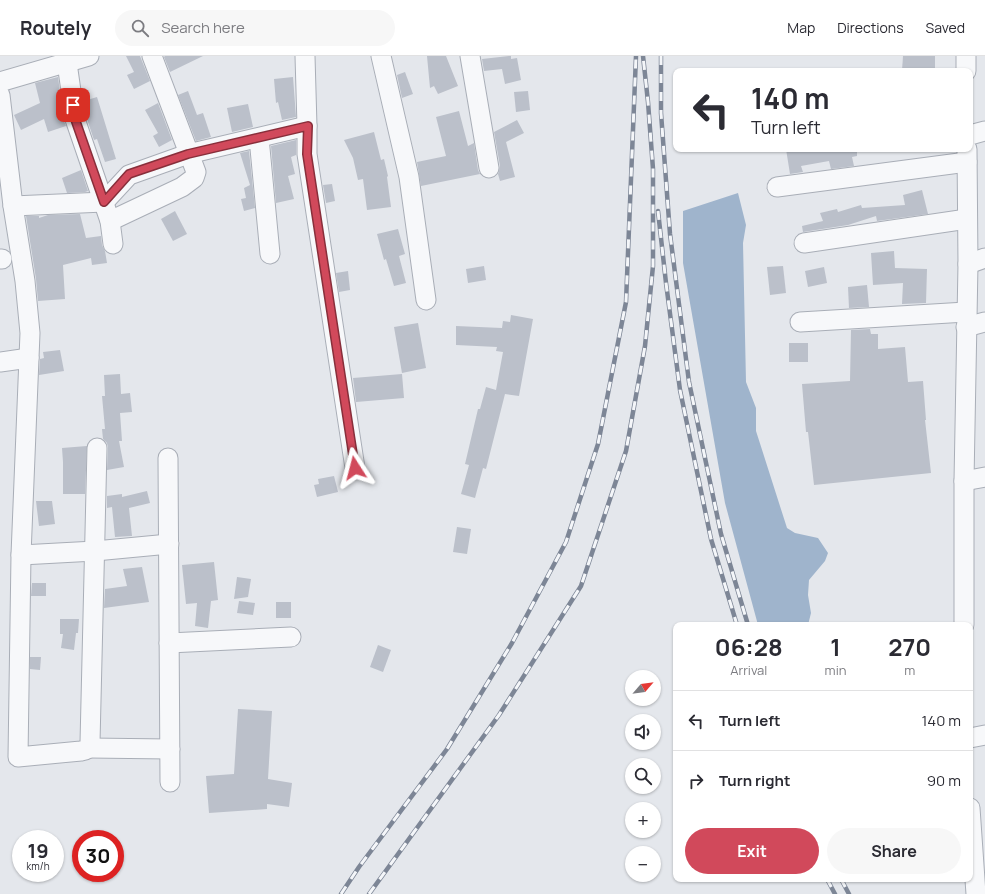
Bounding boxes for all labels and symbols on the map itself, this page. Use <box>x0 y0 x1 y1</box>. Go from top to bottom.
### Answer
pin <box>56 88 90 122</box>
position arrow <box>334 447 376 489</box>
north arrow <box>625 670 661 706</box>
speed limit sign: 30 <box>72 830 124 882</box>

